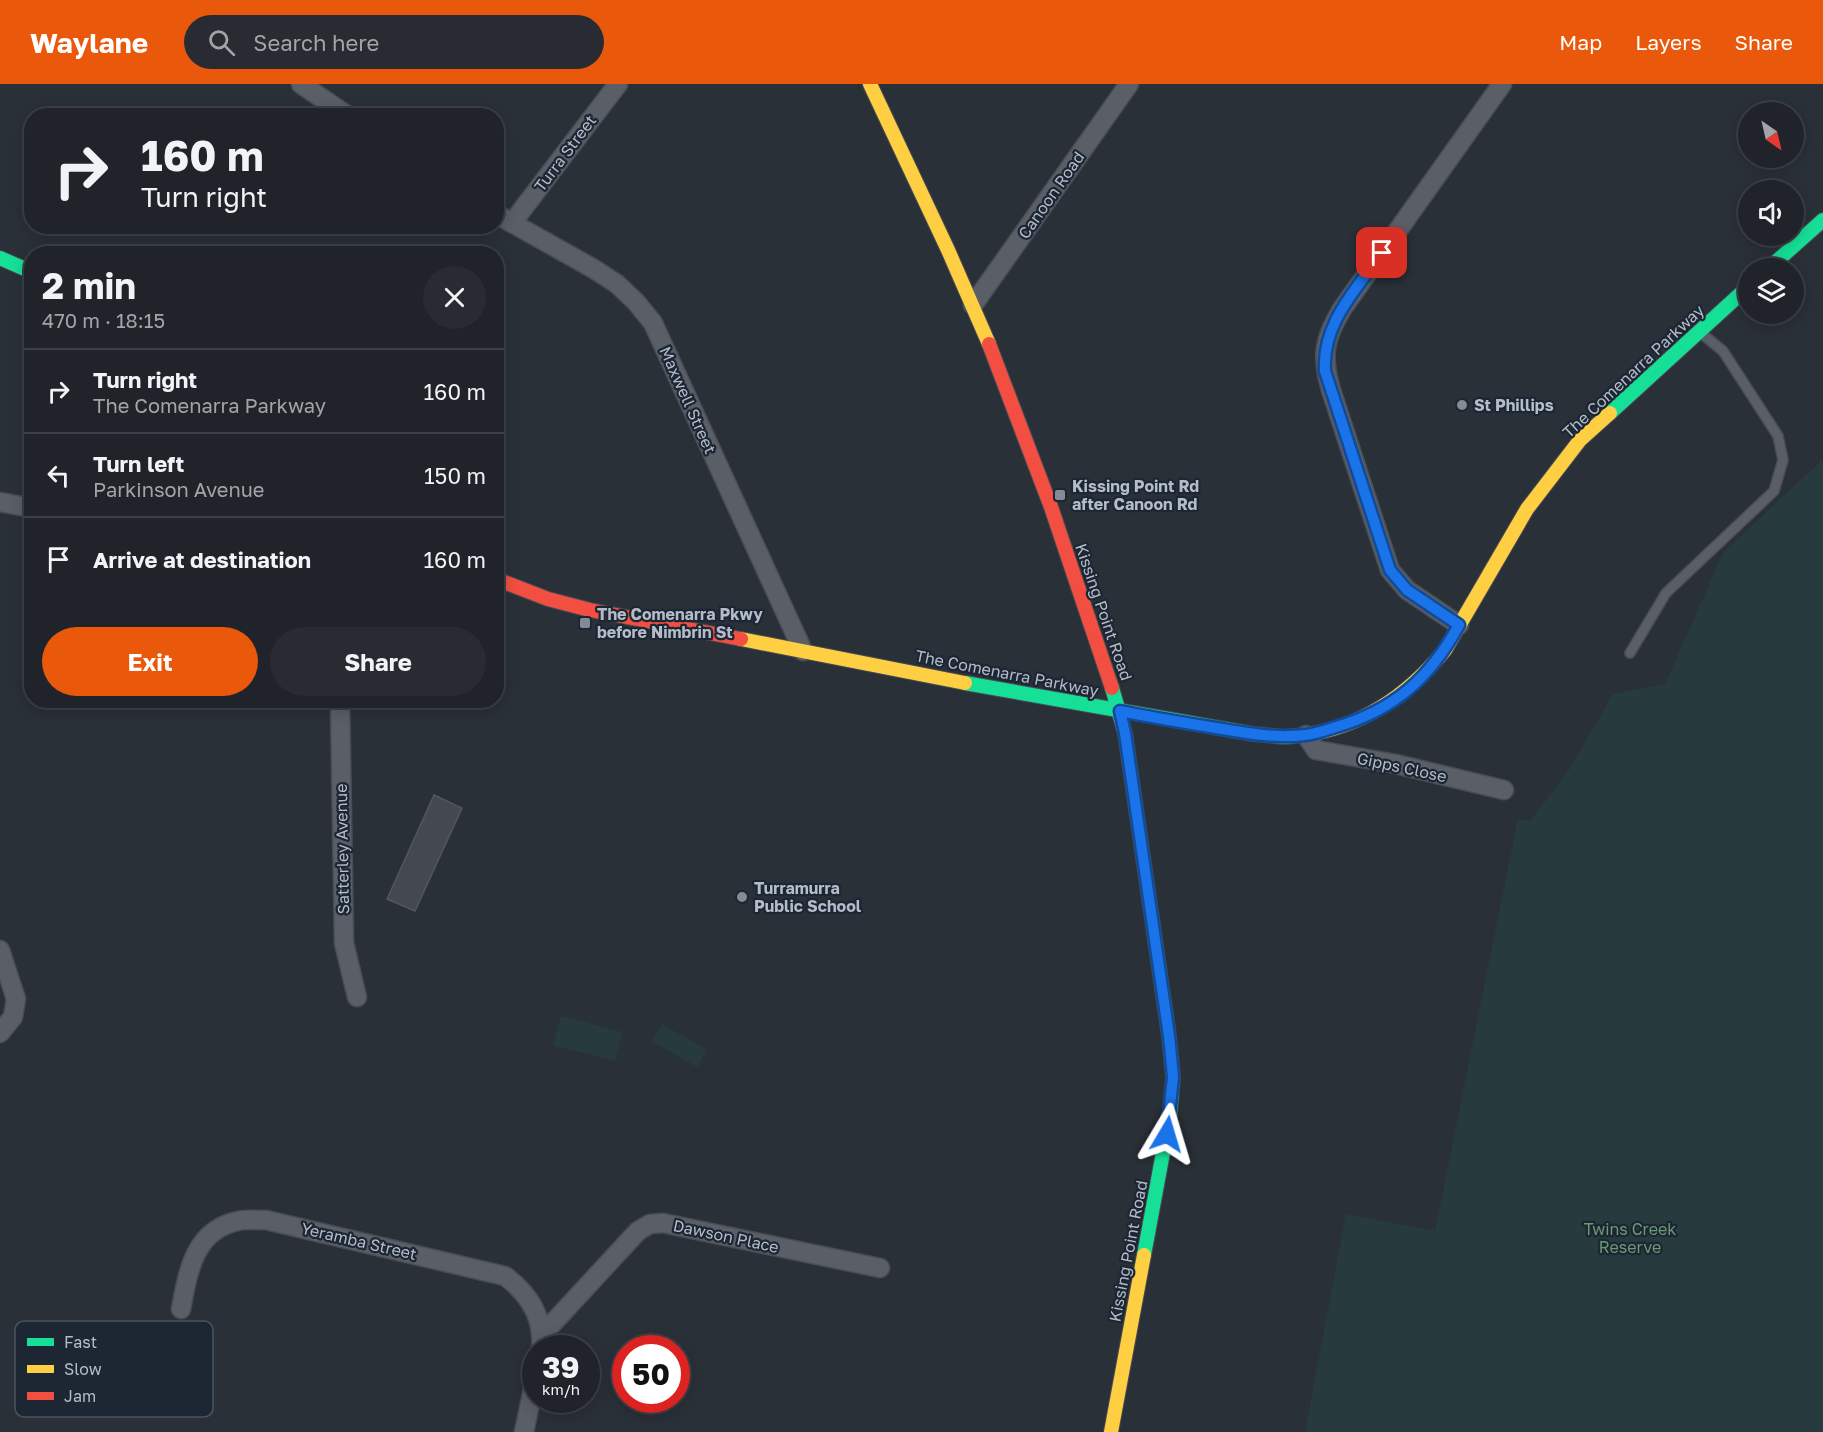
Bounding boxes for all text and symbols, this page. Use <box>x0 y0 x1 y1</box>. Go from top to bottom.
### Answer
search box <box>184 15 604 69</box>
text: Waylane <box>30 26 148 59</box>
icon: search <box>205 26 238 59</box>
text: Search here <box>253 29 379 56</box>
text: Map <box>1559 29 1602 55</box>
text: Layers <box>1635 29 1702 55</box>
text: Share <box>1735 29 1793 55</box>
north arrow <box>1738 102 1804 168</box>
map controls <box>1738 102 1804 324</box>
street label: Turra Street <box>530 111 600 195</box>
text: 160 m <box>141 130 264 180</box>
icon: right <box>42 132 120 210</box>
street label: Canoon Road <box>1014 147 1088 243</box>
button: sound <box>1738 180 1804 246</box>
text: Turn right <box>141 181 267 213</box>
pin <box>1356 227 1407 278</box>
icon: arrive <box>1365 236 1398 269</box>
button: layers <box>1738 258 1804 324</box>
text: 2 min <box>42 264 136 307</box>
button: close <box>423 266 486 329</box>
street label: The Comenarra Parkway <box>1558 300 1708 442</box>
text: 470 m · 18:15 <box>42 308 165 332</box>
street label: Maxwell Street <box>655 343 721 457</box>
text: Turn right <box>93 366 197 393</box>
icon: right <box>42 375 75 408</box>
text: 160 m <box>423 378 486 405</box>
text: The Comenarra Parkway <box>93 393 326 417</box>
place label: St Phillips <box>1474 395 1554 415</box>
marker: St Phillips <box>1455 398 1469 412</box>
text: Turn left <box>93 450 184 477</box>
icon: left <box>42 459 75 492</box>
text: 150 m <box>424 462 486 489</box>
place label: Kissing Point Rd after Canoon Rd <box>1072 476 1199 514</box>
text: Parkinson Avenue <box>93 477 264 501</box>
marker: Kissing Point Rd after Canoon Rd <box>1053 488 1067 502</box>
street label: Kissing Point Road <box>1071 541 1137 683</box>
icon: arrive <box>42 543 75 576</box>
text: Arrive at destination <box>93 546 311 573</box>
text: 160 m <box>423 546 486 573</box>
place label: The Comenarra Pkwy before Nimbrin St <box>597 604 763 642</box>
marker: The Comenarra Pkwy before Nimbrin St <box>578 616 592 630</box>
button: Exit <box>42 627 258 696</box>
button: Share <box>270 627 486 696</box>
street label: The Comenarra Parkway <box>914 645 1100 701</box>
street label: Gipps Close <box>1355 748 1449 786</box>
street label: Satterley Avenue <box>331 784 353 914</box>
place label: Turramurra Public School <box>754 878 862 916</box>
marker: Turramurra Public School <box>735 890 749 904</box>
position arrow <box>1135 1102 1199 1166</box>
street label: Kissing Point Road <box>1104 1179 1152 1323</box>
street label: Dawson Place <box>671 1215 781 1257</box>
street label: Yeramba Street <box>299 1218 419 1264</box>
park label: Twins Creek Reserve <box>1584 1219 1676 1257</box>
legend <box>15 1321 213 1417</box>
text: Fast <box>64 1332 97 1352</box>
speed limit sign: 50 <box>612 1335 690 1413</box>
text: 39 <box>542 1349 580 1385</box>
text: Slow <box>64 1359 102 1379</box>
text: km/h <box>542 1380 580 1398</box>
text: Jam <box>64 1386 96 1406</box>

